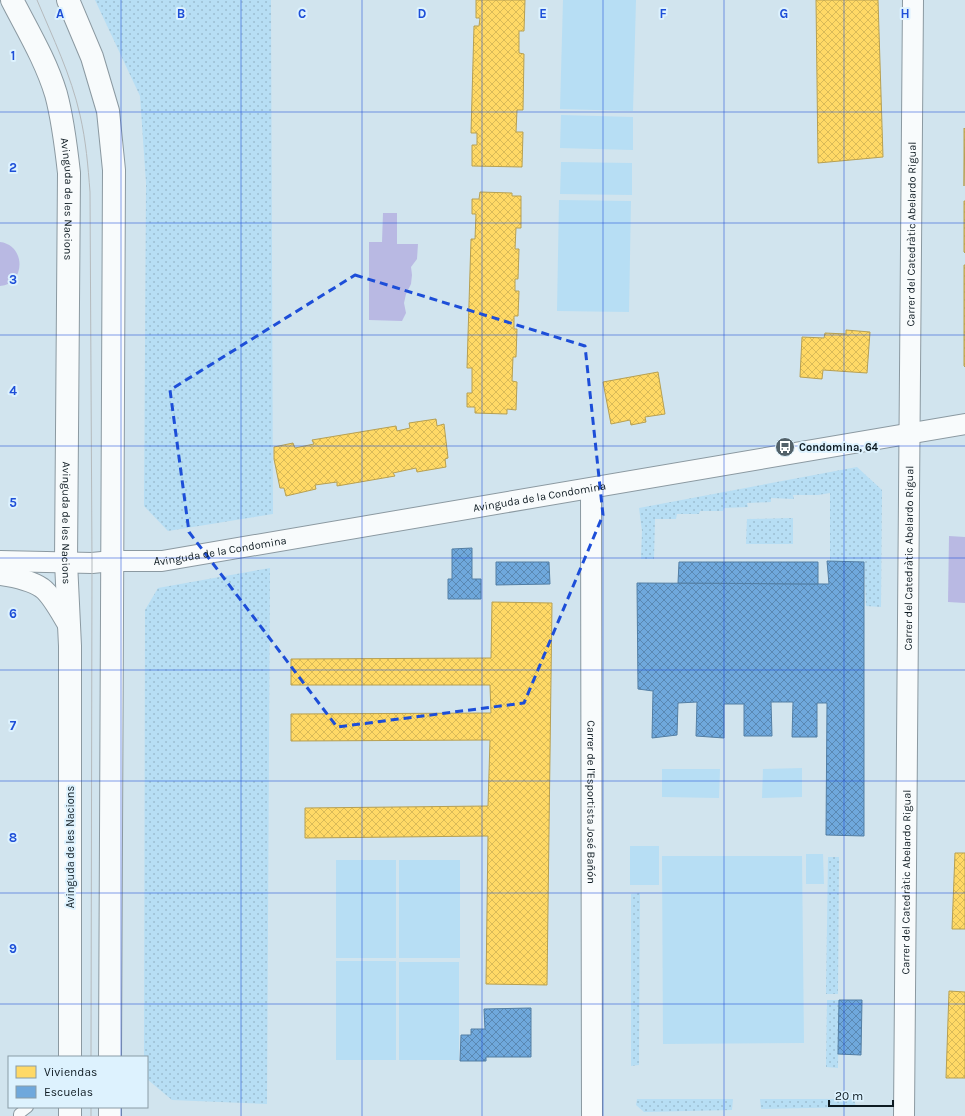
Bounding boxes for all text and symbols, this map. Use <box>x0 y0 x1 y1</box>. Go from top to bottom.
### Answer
text: A <box>56 6 64 21</box>
text: B <box>177 6 185 21</box>
text: C <box>298 6 306 21</box>
text: D <box>418 6 427 21</box>
text: E <box>539 6 547 21</box>
text: F <box>659 6 667 21</box>
text: G <box>780 6 788 21</box>
text: H <box>900 6 910 21</box>
text: 1 <box>11 48 15 63</box>
street label: Avinguda de les Nacions <box>58 137 75 260</box>
street label: Carrer del Catedràtic Abelardo Rigual <box>904 142 919 326</box>
text: 2 <box>9 160 17 175</box>
text: 3 <box>9 272 17 287</box>
text: 4 <box>9 383 17 398</box>
bus stop icon: Condomina, 64 <box>774 436 796 458</box>
place label: Condomina, 64 <box>799 441 879 454</box>
street label: Avinguda de les Nacions <box>59 462 73 585</box>
street label: Carrer del Catedràtic Abelardo Rigual <box>902 466 916 650</box>
street label: Avinguda de la Condomina <box>472 479 607 515</box>
text: 5 <box>9 495 17 510</box>
street label: Avinguda de la Condomina <box>154 534 287 568</box>
text: 6 <box>9 606 17 621</box>
text: 7 <box>10 718 17 733</box>
street label: Carrer de l'Esportista José Bañón <box>584 720 598 884</box>
street label: Avinguda de les Nacions <box>64 786 77 908</box>
street label: Carrer del Catedràtic Abelardo Rigual <box>899 790 914 974</box>
text: 8 <box>9 830 17 845</box>
text: 9 <box>9 941 17 956</box>
legend <box>8 1056 148 1108</box>
text: Viviendas <box>44 1065 97 1079</box>
scale bar <box>829 1082 893 1108</box>
text: Escuelas <box>44 1085 93 1099</box>
text: 20 m <box>835 1089 863 1103</box>

